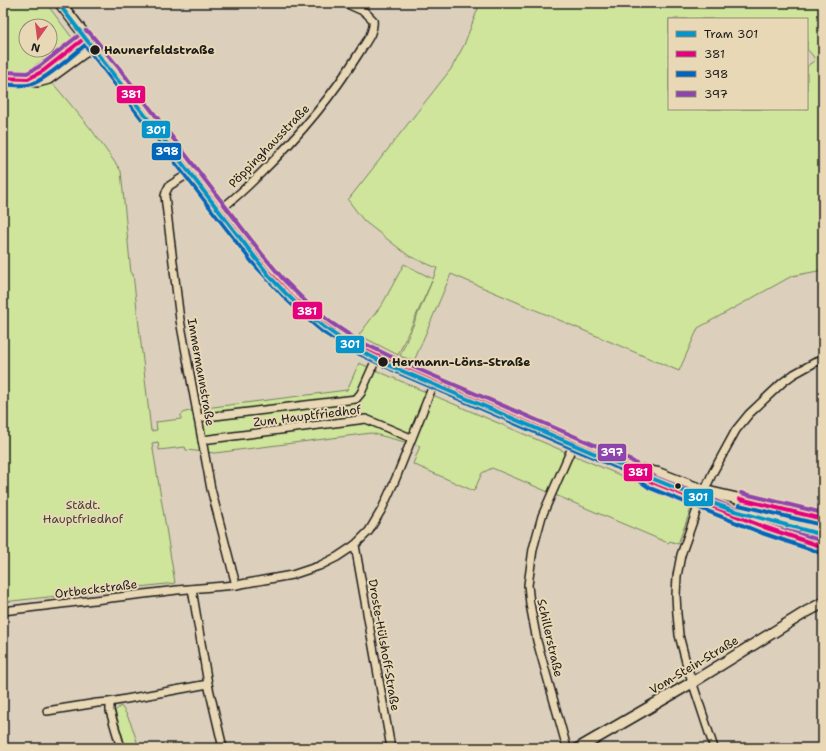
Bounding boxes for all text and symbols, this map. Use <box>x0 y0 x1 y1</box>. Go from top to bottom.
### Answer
north arrow <box>18 18 58 58</box>
legend <box>668 18 808 110</box>
text: Tram 301 <box>704 26 758 42</box>
text: N <box>29 39 42 56</box>
place label: Haunerfeldstraße <box>104 42 215 58</box>
marker: Haunerfeldstraße <box>88 43 102 57</box>
text: 381 <box>704 46 725 62</box>
text: 398 <box>704 66 728 82</box>
line badge: 381 <box>116 85 146 104</box>
text: 397 <box>704 86 728 102</box>
text: 381 <box>121 87 141 102</box>
street label: Pöppinghausstraße <box>225 101 313 191</box>
line badge: 301 <box>141 120 171 139</box>
text: 301 <box>146 123 166 138</box>
line badge: 398 <box>151 142 182 161</box>
text: 398 <box>156 144 179 159</box>
line badge: 381 <box>292 301 323 320</box>
text: 381 <box>297 304 317 319</box>
street label: Immermannstraße <box>184 317 218 427</box>
line badge: 301 <box>335 335 365 354</box>
text: 301 <box>340 337 360 352</box>
place label: Hermann-Löns-Straße <box>392 354 530 370</box>
marker: Hermann-Löns-Straße <box>376 355 390 369</box>
street label: Zum Hauptfriedhof <box>252 401 362 431</box>
line badge: 397 <box>597 443 627 462</box>
text: 397 <box>601 445 624 460</box>
line badge: 381 <box>623 463 653 482</box>
text: 381 <box>628 465 648 480</box>
unlabelled marker <box>673 481 683 491</box>
line badge: 301 <box>683 488 714 507</box>
text: 301 <box>688 490 708 505</box>
park label: Städt. Hauptfriedhof <box>43 497 124 527</box>
street label: Ortbeckstraße <box>54 576 138 602</box>
street label: Droste-Hülshoff-Straße <box>365 578 403 712</box>
street label: Schillerstraße <box>533 597 567 679</box>
street label: Vom-Stein-Straße <box>647 632 742 698</box>

